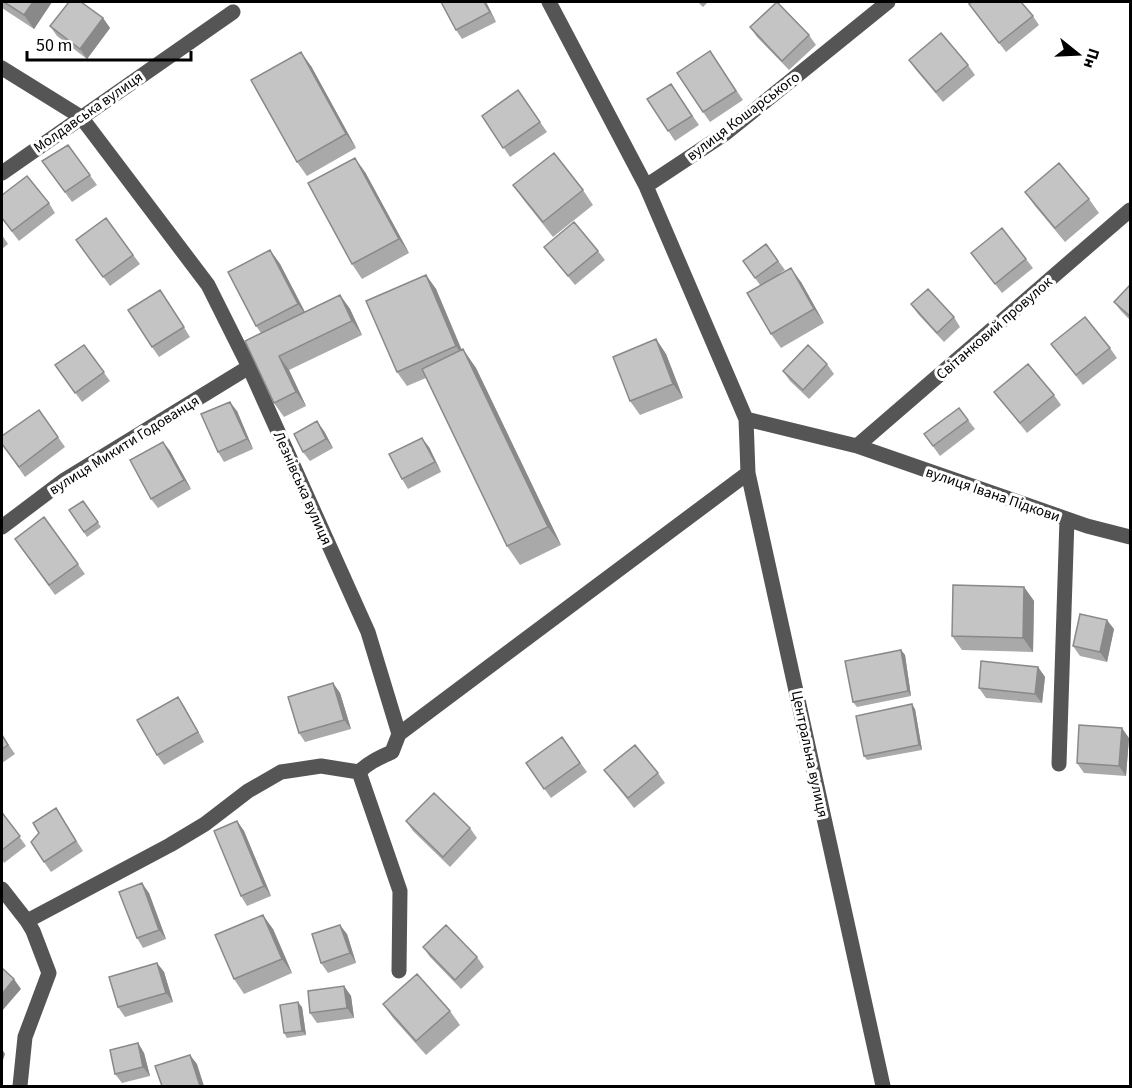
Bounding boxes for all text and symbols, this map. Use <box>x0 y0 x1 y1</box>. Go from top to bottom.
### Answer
scale bar <box>27 24 190 62</box>
north arrow <box>1048 24 1108 84</box>
text: 50 m <box>36 33 72 58</box>
text: Пн <box>1078 45 1105 71</box>
street label: Молдавська вулиця <box>29 67 147 158</box>
street label: вулиця Кошарського <box>682 67 804 166</box>
street label: Світанковий провулок <box>932 272 1058 385</box>
street label: вулиця Микити Годованця <box>45 391 203 500</box>
street label: Лезнівська вулиця <box>268 428 337 548</box>
street label: вулиця Івана Підкови <box>923 462 1063 527</box>
street label: Центральна вулиця <box>786 689 833 820</box>

